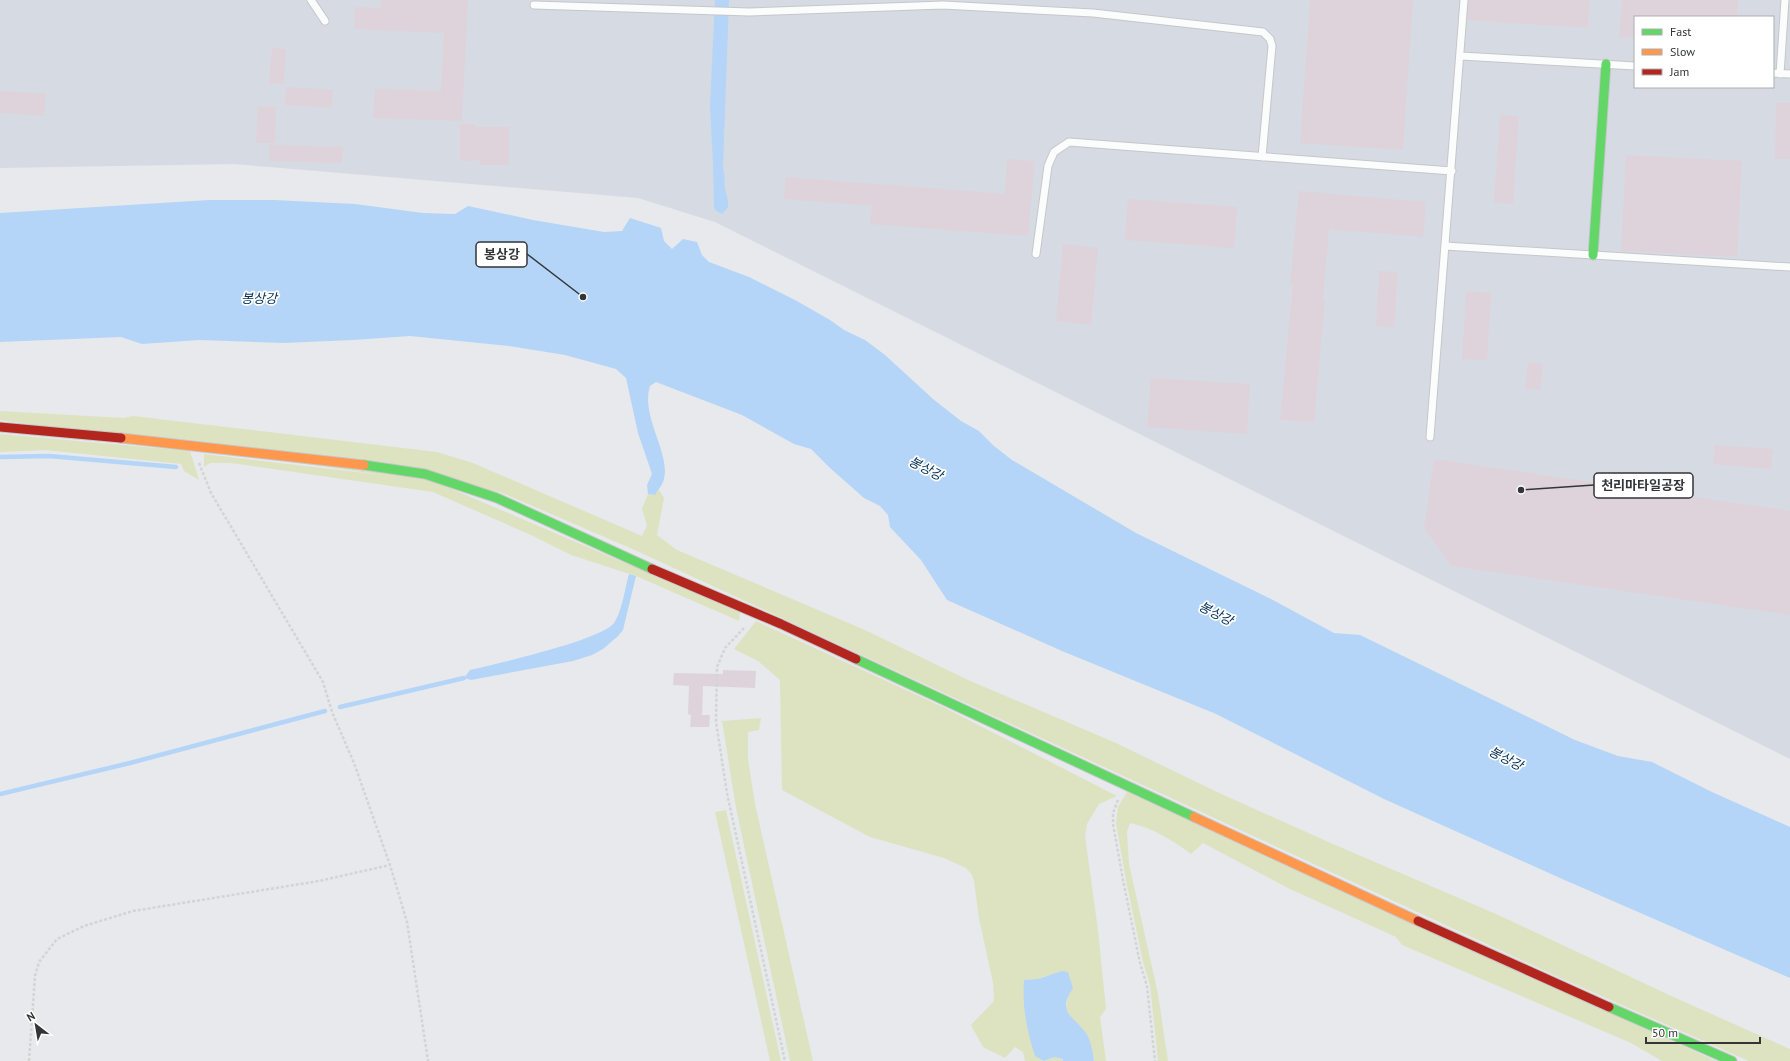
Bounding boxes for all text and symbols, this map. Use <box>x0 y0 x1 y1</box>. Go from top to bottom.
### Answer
legend <box>1634 16 1774 88</box>
text: Fast <box>1670 24 1691 39</box>
text: Slow <box>1670 44 1695 59</box>
text: Jam <box>1669 64 1689 79</box>
callout: 봉상강 <box>476 242 527 267</box>
text: 봉상강 <box>484 246 520 263</box>
water label: 봉상강 <box>241 290 279 307</box>
water label: 봉상강 <box>906 453 947 485</box>
callout: 천리마타일공장 <box>1594 473 1693 498</box>
text: 천리마타일공장 <box>1601 477 1685 494</box>
water label: 봉상강 <box>1196 598 1237 630</box>
water label: 봉상강 <box>1486 743 1527 775</box>
north arrow <box>16 1005 56 1045</box>
text: N <box>24 1009 38 1024</box>
scale bar <box>1646 1019 1760 1045</box>
text: 50 m <box>1652 1025 1678 1040</box>

